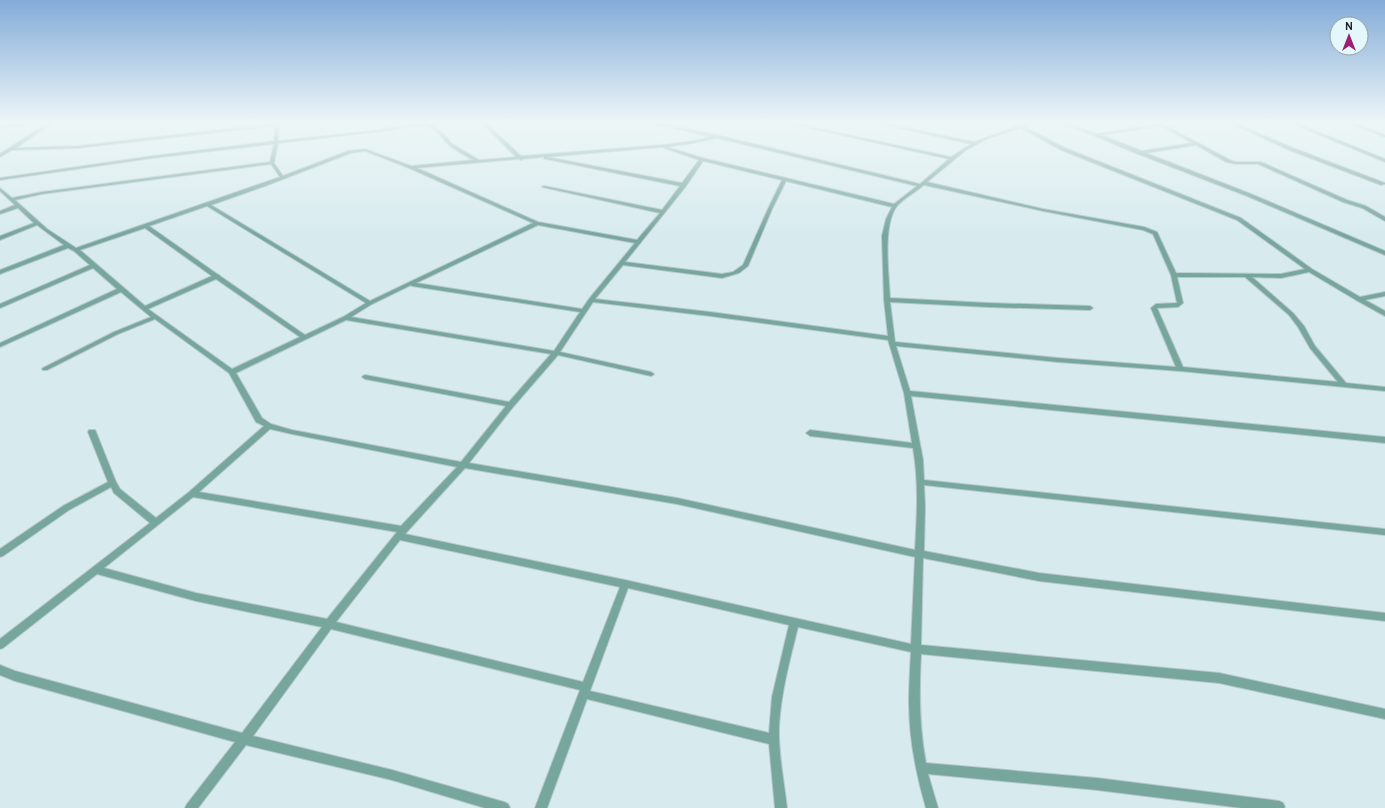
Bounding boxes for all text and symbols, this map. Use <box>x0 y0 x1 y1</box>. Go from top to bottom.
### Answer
north arrow <box>1329 16 1369 56</box>
text: N <box>1345 20 1353 34</box>

